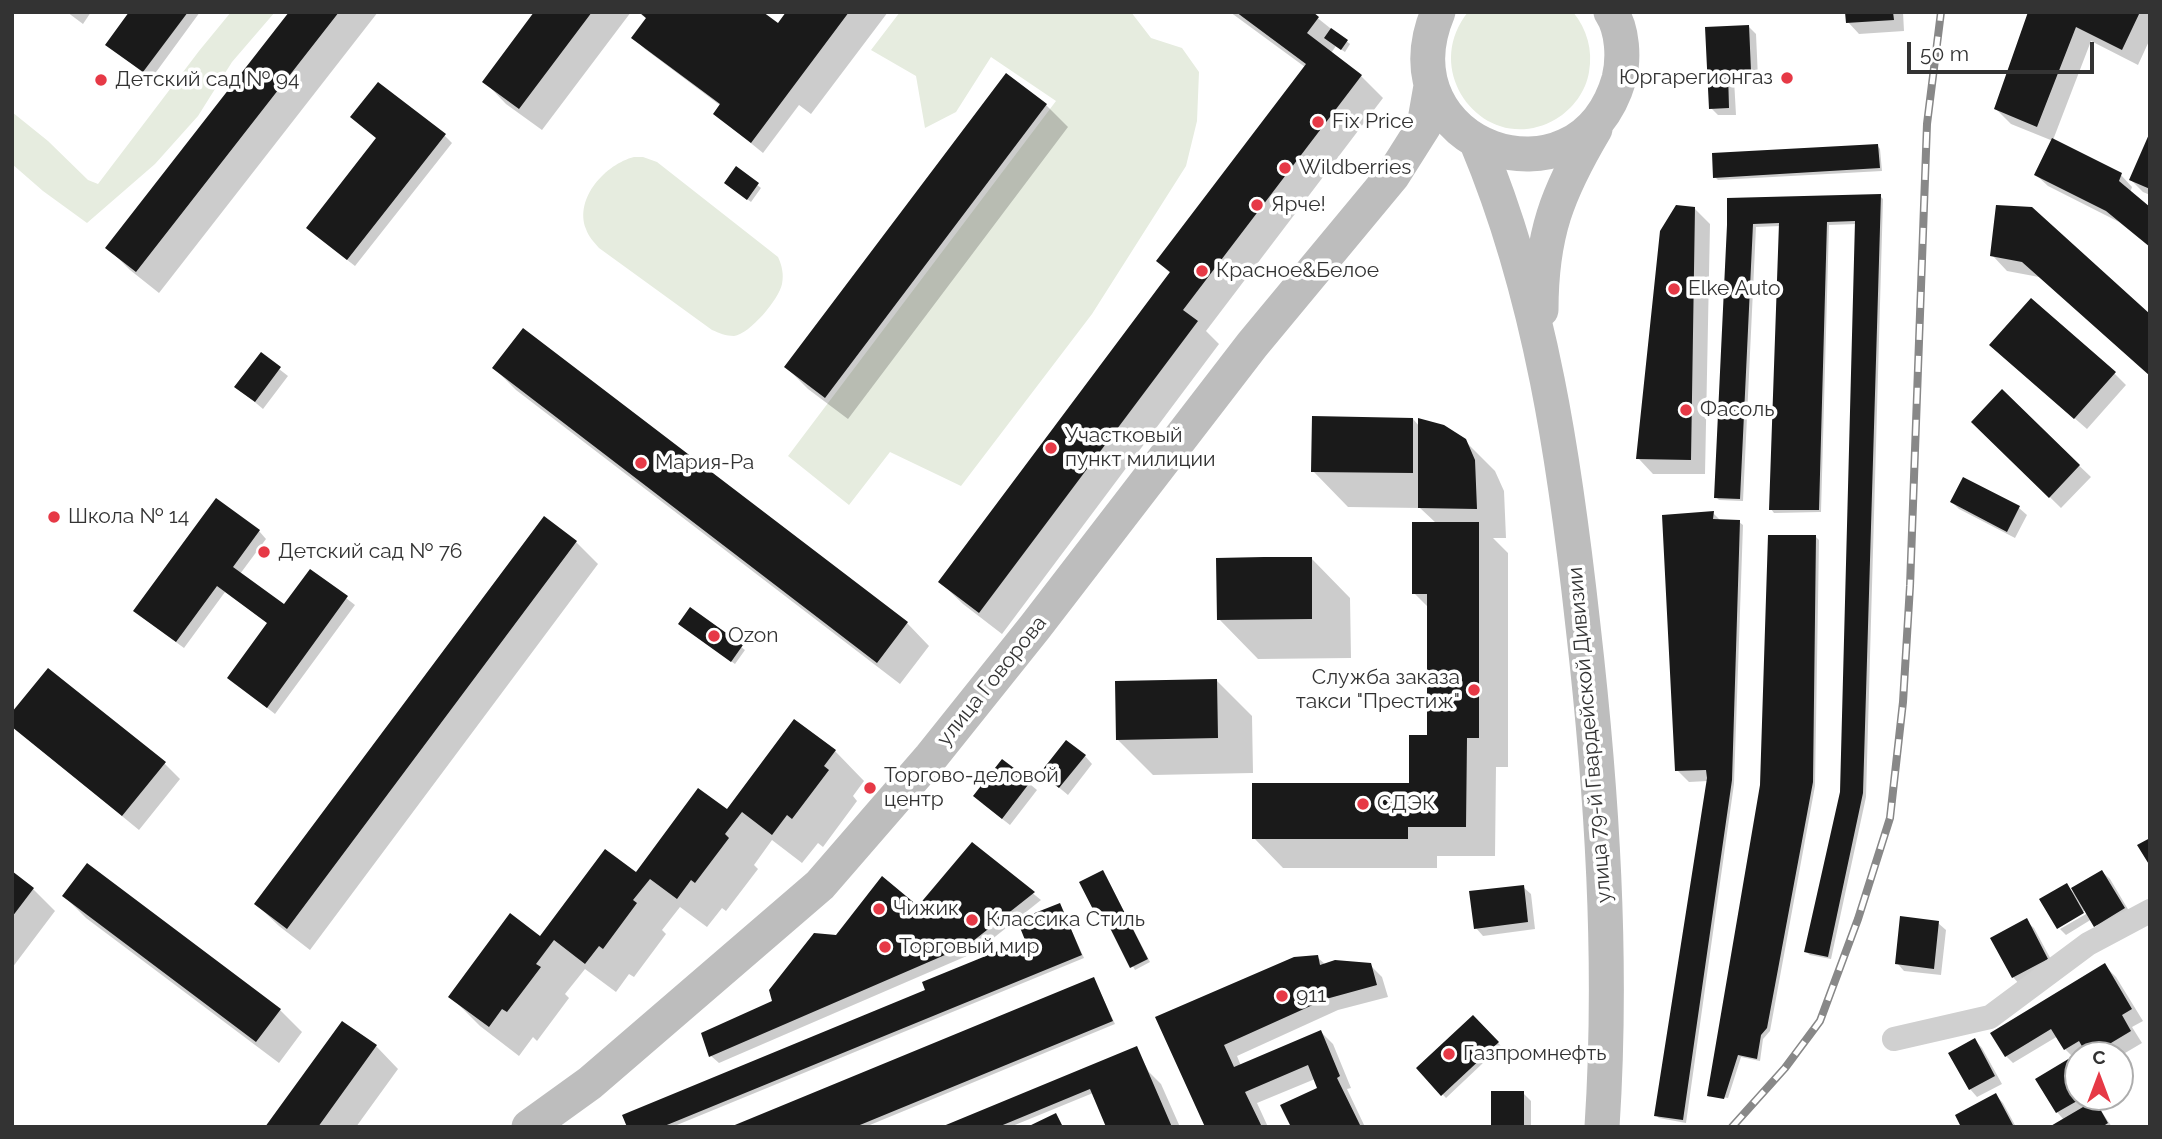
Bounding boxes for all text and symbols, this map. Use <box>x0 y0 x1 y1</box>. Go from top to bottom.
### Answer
scale bar <box>1910 28 2097 72</box>
text: 50 m <box>1920 41 1969 66</box>
place label: Юргарегионгаз <box>1619 65 1773 91</box>
place label: Детский сад № 94 <box>115 67 299 93</box>
marker: Юргарегионгаз <box>1779 70 1795 86</box>
marker: Детский сад № 94 <box>93 72 109 88</box>
place label: Fix Price <box>1332 109 1414 135</box>
marker: Fix Price <box>1310 114 1326 130</box>
place label: Wildberries <box>1299 155 1411 181</box>
marker: Wildberries <box>1277 160 1293 176</box>
place label: Ярче! <box>1271 192 1326 218</box>
marker: Ярче! <box>1249 197 1265 213</box>
place label: Красное&Белое <box>1216 258 1379 284</box>
marker: Красное&Белое <box>1194 263 1210 279</box>
place label: Elke Auto <box>1688 276 1781 302</box>
marker: Elke Auto <box>1666 281 1682 297</box>
place label: Фасоль <box>1700 397 1775 423</box>
marker: Фасоль <box>1678 402 1694 418</box>
place label: Участковый пункт милиции <box>1065 423 1216 473</box>
marker: Участковый пункт милиции <box>1043 440 1059 456</box>
place label: Мария-Ра <box>655 450 754 476</box>
marker: Мария-Ра <box>633 455 649 471</box>
place label: Школа № 14 <box>68 504 189 530</box>
marker: Школа № 14 <box>46 509 62 525</box>
place label: Детский сад № 76 <box>278 539 463 565</box>
marker: Детский сад № 76 <box>256 544 272 560</box>
street label: улица 79-й Гвардейской Дивизии <box>1563 566 1617 904</box>
street label: улица Говорова <box>932 611 1052 751</box>
place label: Ozon <box>728 623 779 649</box>
marker: Ozon <box>706 628 722 644</box>
place label: Служба заказа такси "Престиж" <box>1296 665 1460 715</box>
marker: Служба заказа такси "Престиж" <box>1466 682 1482 698</box>
place label: Торгово-деловой центр <box>884 763 1059 813</box>
marker: Торгово-деловой центр <box>862 780 878 796</box>
place label: СДЭК <box>1377 791 1435 817</box>
marker: СДЭК <box>1355 796 1371 812</box>
place label: Чижик <box>893 896 959 922</box>
marker: Чижик <box>871 901 887 917</box>
place label: Классика Стиль <box>986 907 1145 933</box>
marker: Классика Стиль <box>964 912 980 928</box>
place label: Торговый мир <box>899 934 1039 960</box>
marker: Торговый мир <box>877 939 893 955</box>
place label: 911 <box>1296 983 1326 1009</box>
marker: 911 <box>1274 988 1290 1004</box>
place label: Газпромнефть <box>1463 1041 1607 1067</box>
north arrow <box>2064 1041 2134 1111</box>
marker: Газпромнефть <box>1441 1046 1457 1062</box>
text: С <box>2092 1046 2106 1068</box>

